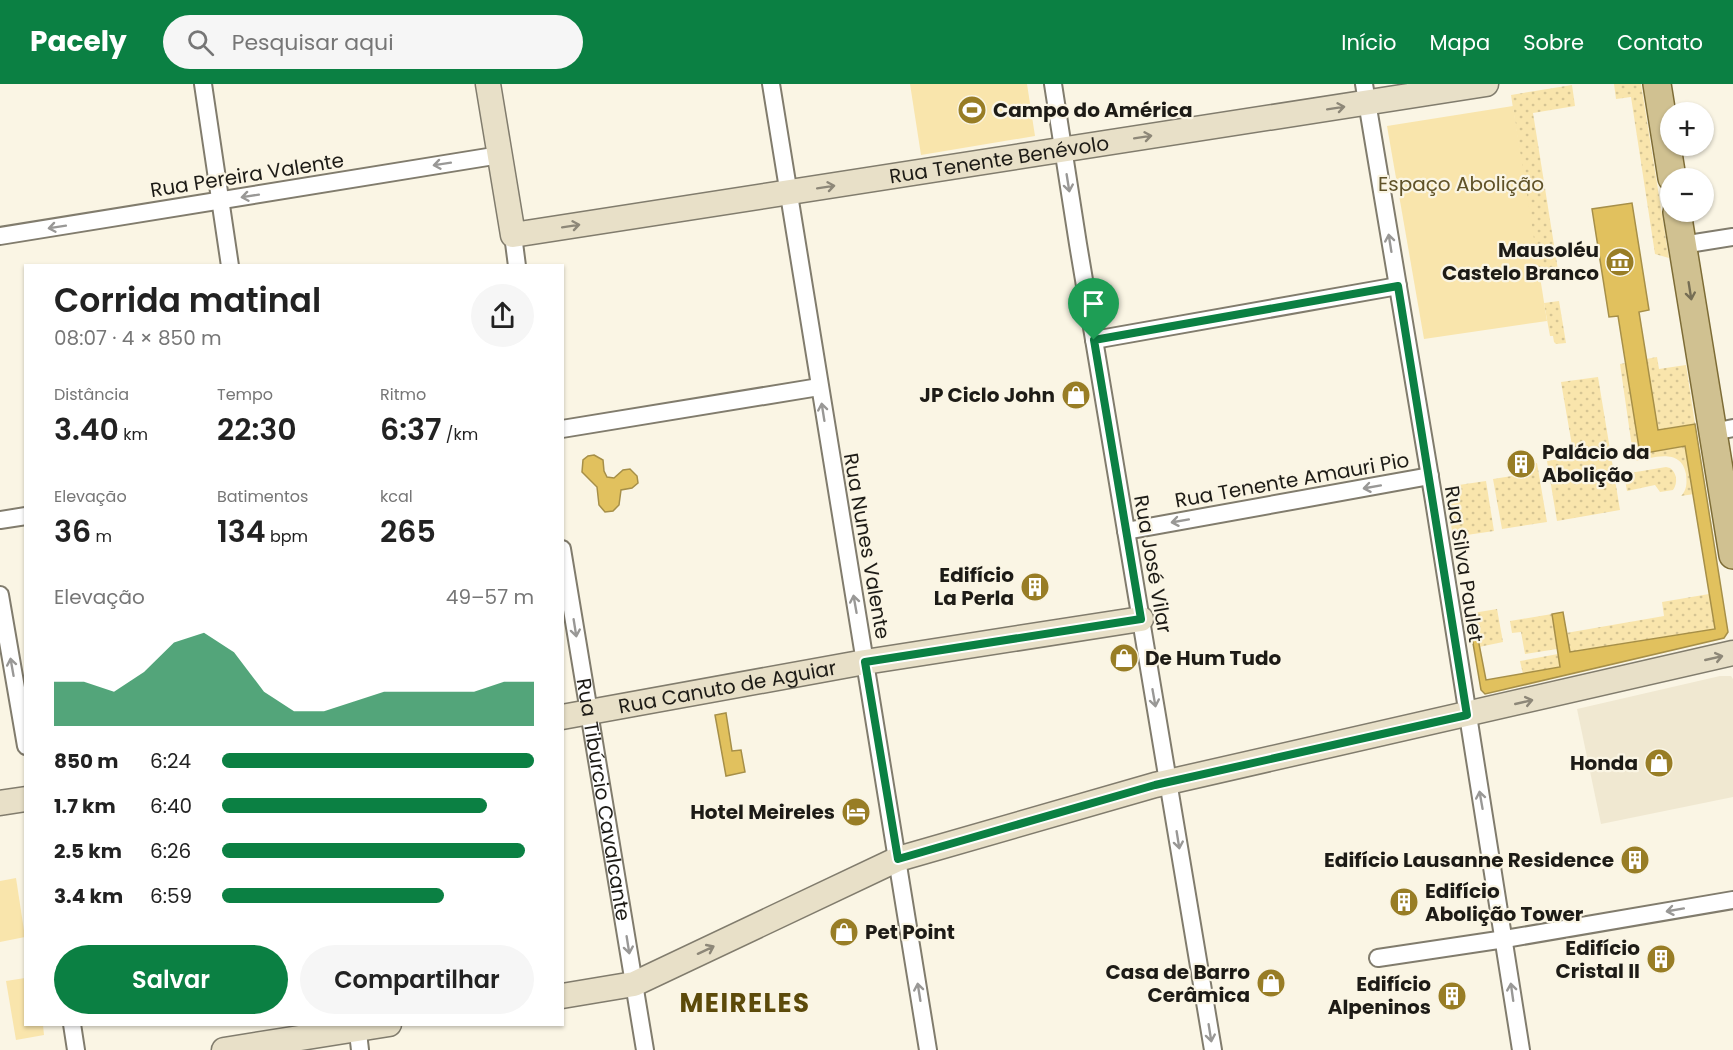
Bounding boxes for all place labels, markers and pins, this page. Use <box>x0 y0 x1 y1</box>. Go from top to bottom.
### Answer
sports icon: Campo do América <box>956 94 988 126</box>
place label: Campo do América <box>993 96 1193 124</box>
place label: Mausoléu Castelo Branco <box>1442 236 1599 287</box>
museum icon: Mausoléu Castelo Branco <box>1604 246 1636 278</box>
pin <box>1068 278 1119 340</box>
shop icon: JP Ciclo John <box>1060 379 1092 411</box>
place label: JP Ciclo John <box>919 381 1055 409</box>
place label: Palácio da Abolição <box>1542 438 1650 489</box>
building icon: Palácio da Abolição <box>1505 448 1537 480</box>
place label: Edifício La Perla <box>934 561 1014 612</box>
building icon: Edifício La Perla <box>1019 571 1051 603</box>
shop icon: De Hum Tudo <box>1108 642 1140 674</box>
place label: De Hum Tudo <box>1145 644 1281 672</box>
shop icon: Honda <box>1643 747 1675 779</box>
place label: Honda <box>1570 749 1638 777</box>
hotel icon: Hotel Meireles <box>840 796 872 828</box>
place label: Hotel Meireles <box>690 798 835 826</box>
building icon: Edifício Lausanne Residence <box>1619 844 1651 876</box>
place label: Edifício Lausanne Residence <box>1324 846 1614 874</box>
place label: Edifício Abolição Tower <box>1425 877 1584 928</box>
building icon: Edifício Abolição Tower <box>1388 886 1420 918</box>
shop icon: Pet Point <box>828 916 860 948</box>
place label: Pet Point <box>865 918 955 946</box>
place label: Edifício Cristal II <box>1556 934 1640 985</box>
building icon: Edifício Cristal II <box>1645 943 1677 975</box>
place label: Casa de Barro Cerâmica <box>1105 958 1250 1009</box>
shop icon: Casa de Barro Cerâmica <box>1255 967 1287 999</box>
place label: Edifício Alpeninos <box>1328 970 1431 1021</box>
building icon: Edifício Alpeninos <box>1436 980 1468 1012</box>

